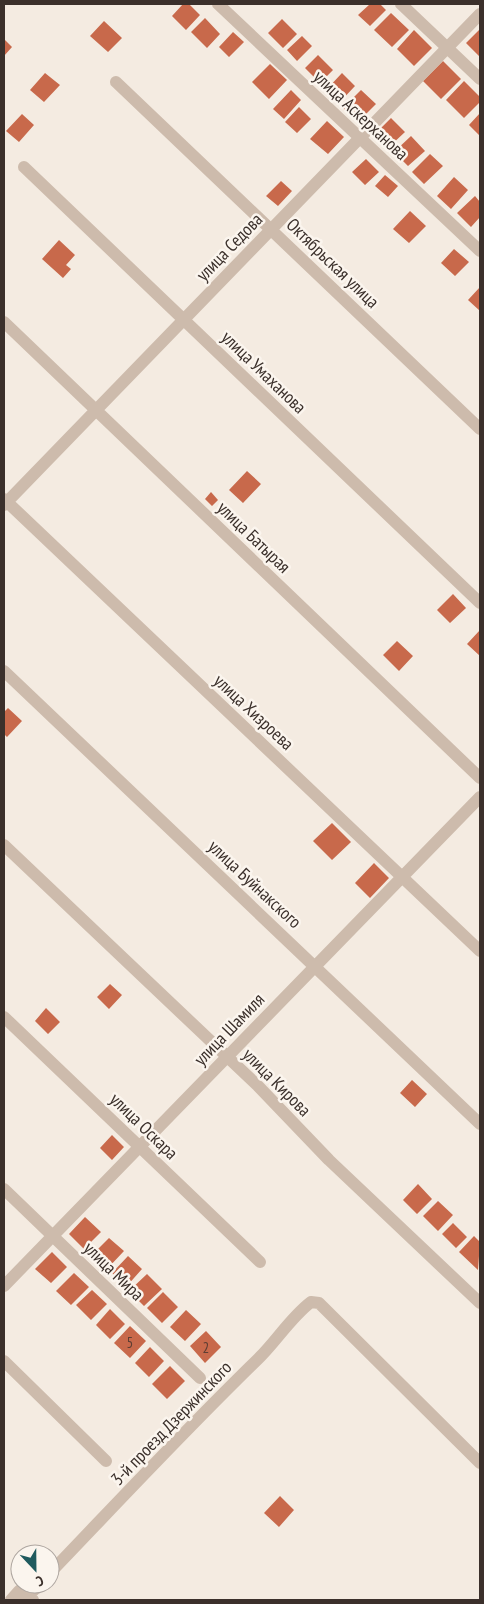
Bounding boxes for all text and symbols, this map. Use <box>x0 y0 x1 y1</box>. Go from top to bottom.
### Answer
street label: улица Аскерханова <box>309 65 413 165</box>
street label: улица Седова <box>191 208 267 286</box>
street label: Октябрьская улица <box>282 213 384 313</box>
street label: улица Умаханова <box>217 326 311 418</box>
street label: улица Батырая <box>212 496 296 578</box>
street label: улица Хизроева <box>209 669 299 755</box>
street label: улица Буйнакского <box>204 835 307 933</box>
street label: улица Шамиля <box>189 988 269 1070</box>
street label: улица Кирова <box>238 1043 316 1121</box>
street label: улица Оскара <box>105 1088 183 1164</box>
street label: улица Мира <box>79 1237 149 1305</box>
house number: 5 <box>127 1333 133 1352</box>
house number: 2 <box>203 1338 209 1357</box>
street label: 3-й проезд Дзержинского <box>106 1356 236 1490</box>
north arrow <box>10 1544 60 1594</box>
text: С <box>33 1572 46 1591</box>

